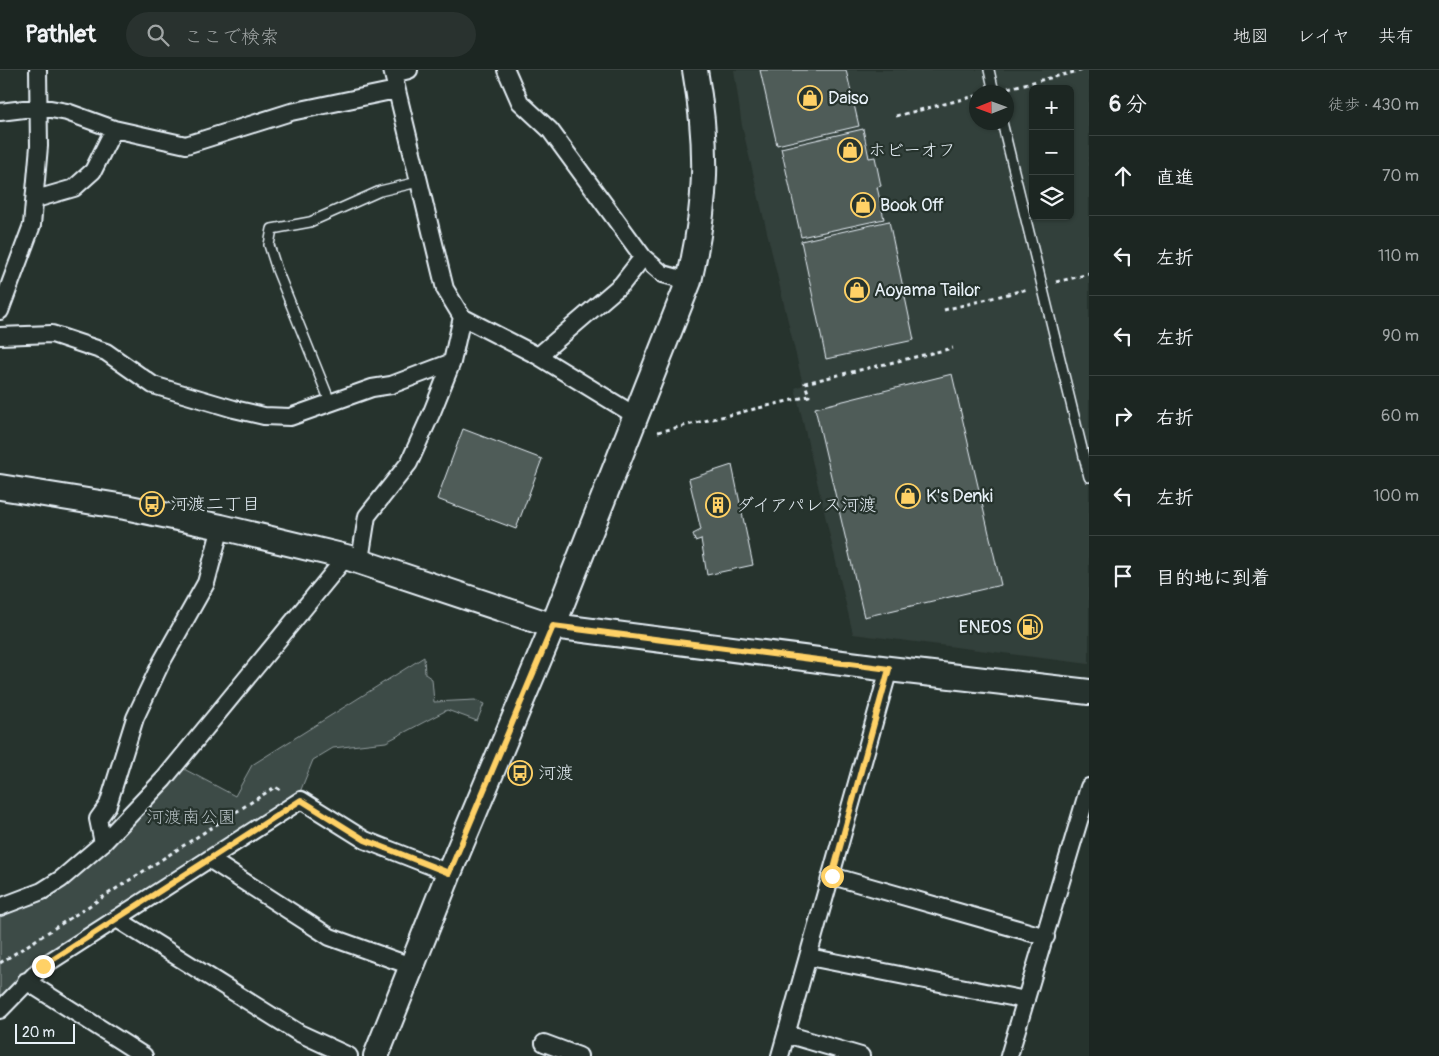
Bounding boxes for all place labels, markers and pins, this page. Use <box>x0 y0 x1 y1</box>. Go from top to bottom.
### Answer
shop icon: Daiso <box>797 85 823 111</box>
place label: Daiso <box>828 87 869 110</box>
shop icon: ホビーオフ <box>837 137 863 163</box>
place label: ホビーオフ <box>868 139 956 162</box>
shop icon: Book Off <box>850 192 876 218</box>
place label: Book Off <box>880 194 944 217</box>
shop icon: Aoyama Tailor <box>844 277 870 303</box>
place label: Aoyama Tailor <box>874 279 981 302</box>
shop icon: K's Denki <box>895 483 921 509</box>
place label: K's Denki <box>926 485 993 508</box>
bus stop icon: 河渡二丁目 <box>139 491 165 517</box>
building icon: ダイアパレス河渡 <box>705 492 731 518</box>
place label: 河渡二丁目 <box>170 493 260 516</box>
place label: ダイアパレス河渡 <box>736 494 877 517</box>
fuel station icon: ENEOS <box>1017 614 1043 640</box>
place label: ENEOS <box>959 616 1012 639</box>
bus stop icon: 河渡 <box>507 760 533 786</box>
place label: 河渡 <box>538 762 574 785</box>

